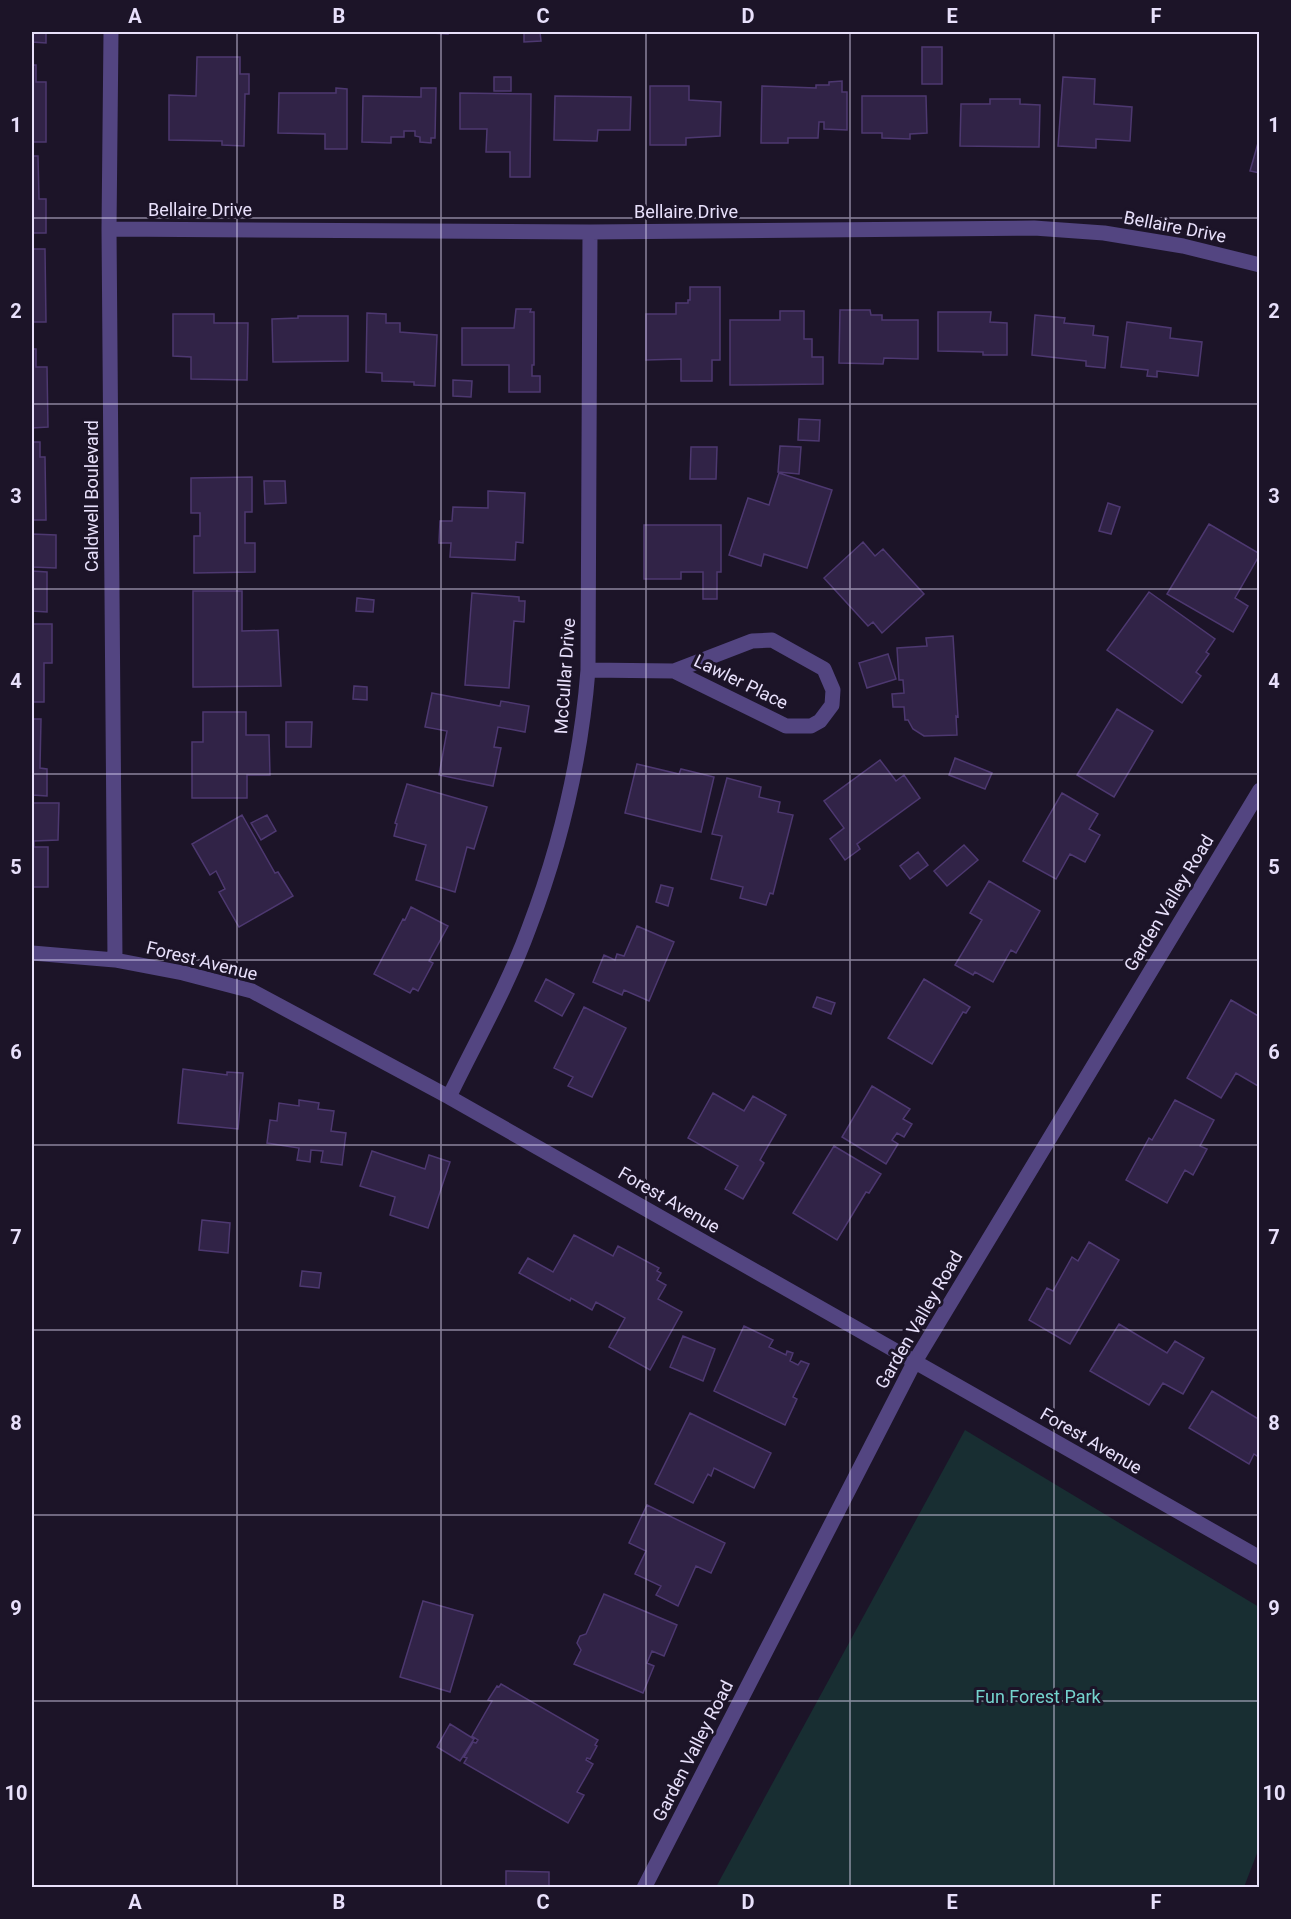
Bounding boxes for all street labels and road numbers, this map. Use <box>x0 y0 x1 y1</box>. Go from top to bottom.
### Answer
street label: Bellaire Drive <box>148 199 252 220</box>
street label: Bellaire Drive <box>634 201 738 222</box>
street label: Bellaire Drive <box>1122 206 1228 247</box>
street label: Caldwell Boulevard <box>81 420 102 572</box>
street label: McCullar Drive <box>550 617 579 735</box>
street label: Lawler Place <box>691 650 792 713</box>
street label: Garden Valley Road <box>1120 831 1218 975</box>
street label: Forest Avenue <box>144 937 260 984</box>
street label: Forest Avenue <box>615 1162 724 1237</box>
street label: Garden Valley Road <box>871 1247 967 1392</box>
street label: Forest Avenue <box>1037 1403 1146 1478</box>
street label: Garden Valley Road <box>648 1677 737 1825</box>

